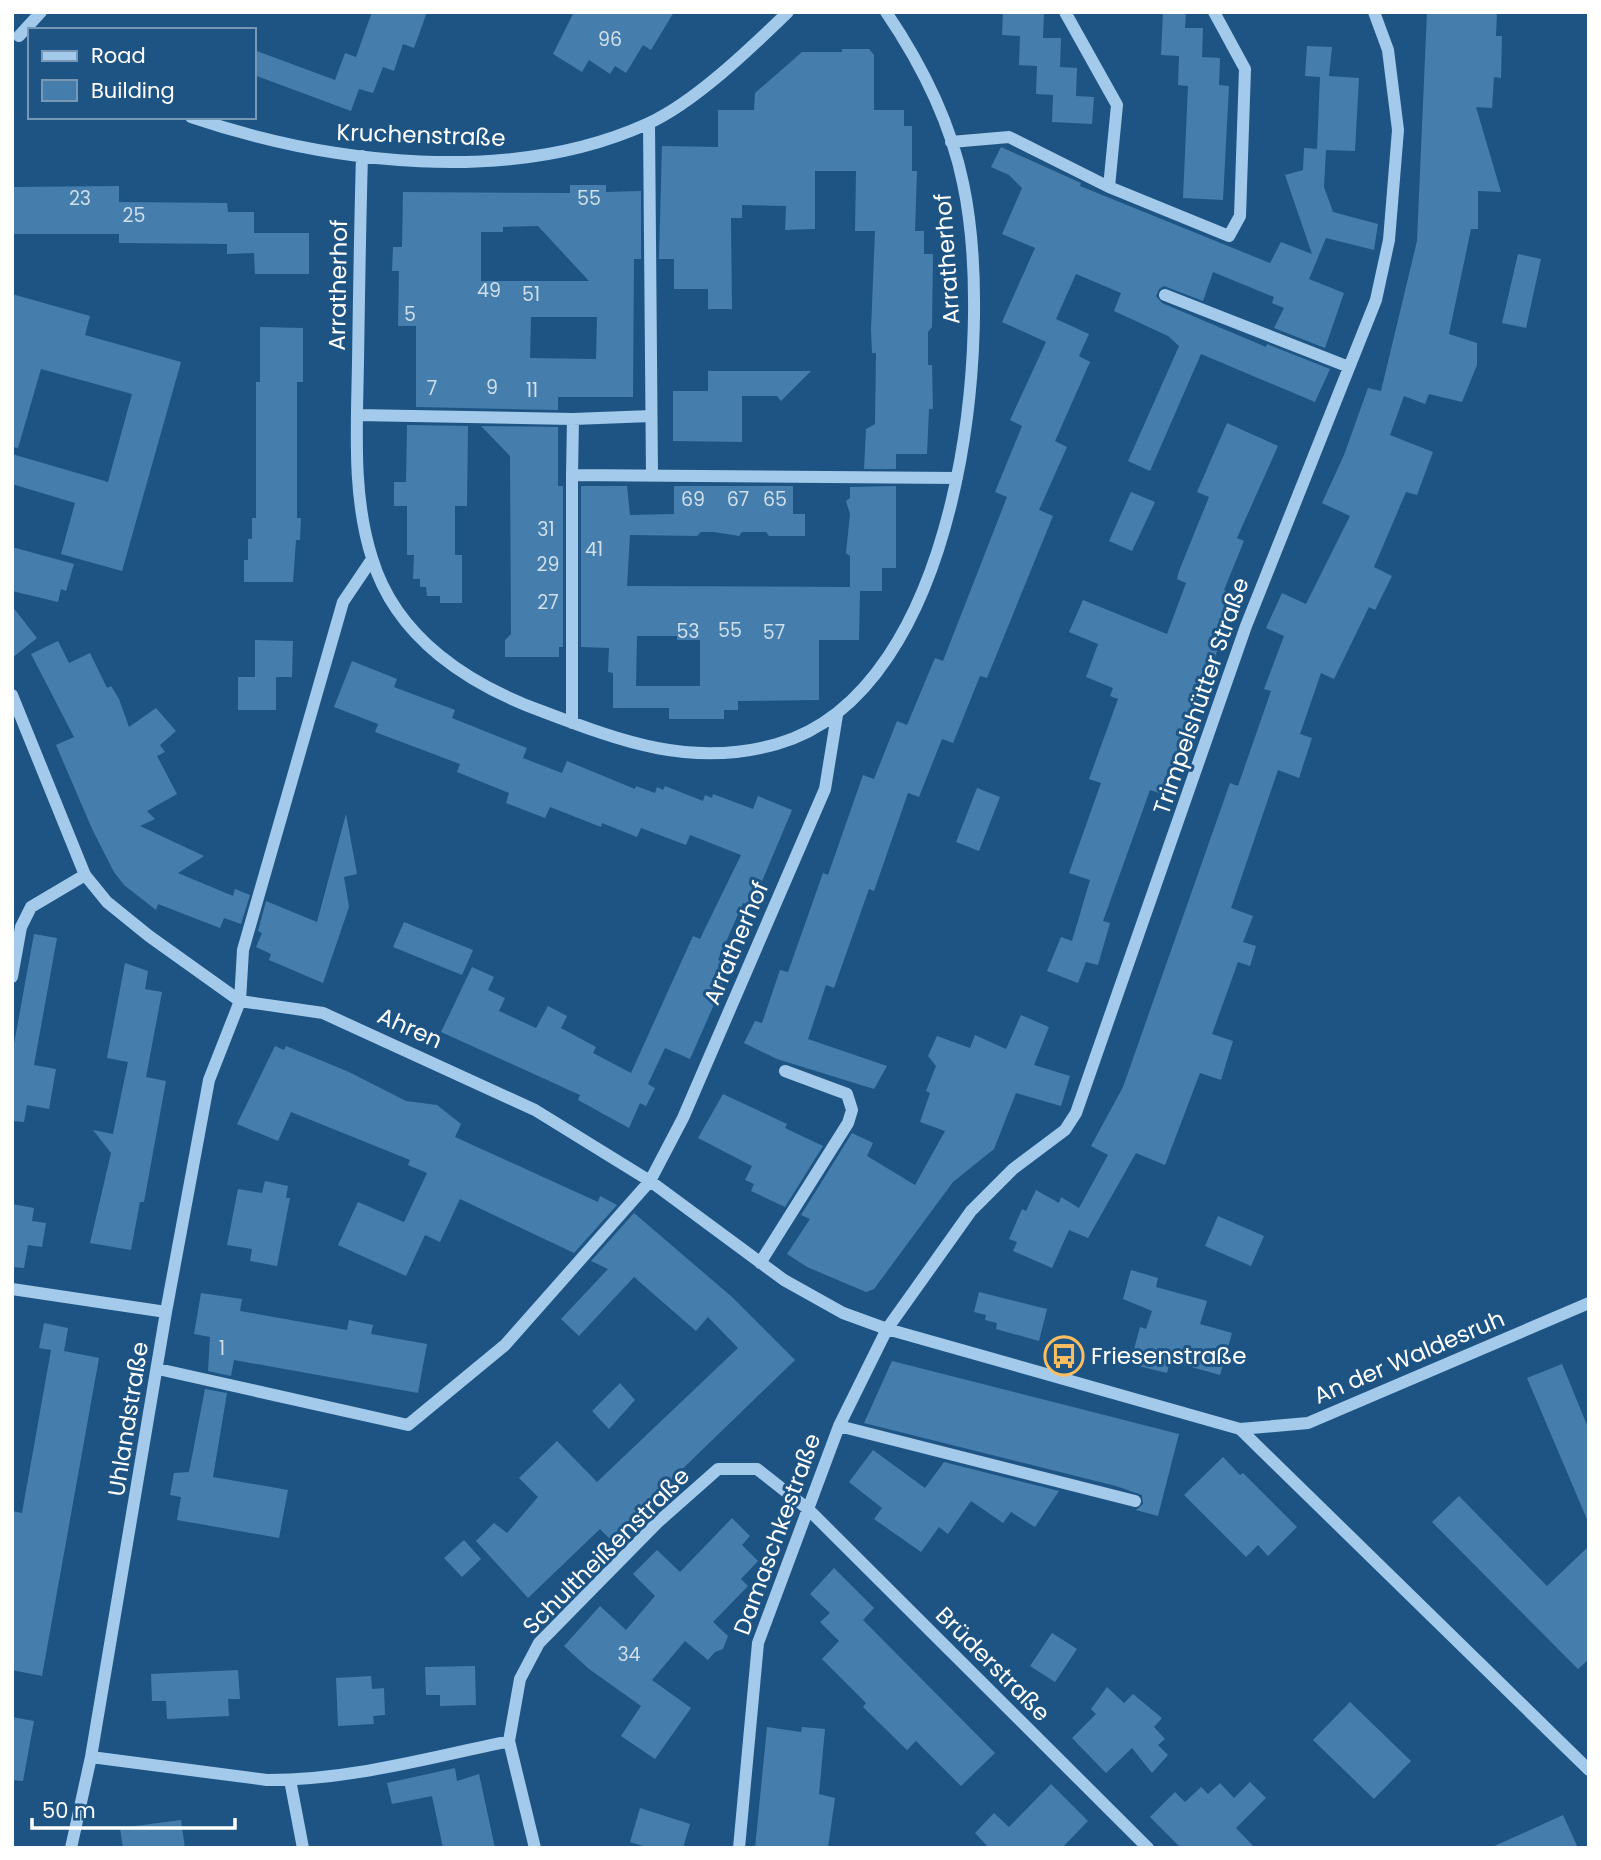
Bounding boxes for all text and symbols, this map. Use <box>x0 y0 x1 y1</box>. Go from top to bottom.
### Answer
house number: 96 <box>598 26 622 53</box>
legend <box>28 28 256 119</box>
text: Road <box>91 41 146 70</box>
text: Building <box>91 76 175 105</box>
street label: Kruchenstraße <box>336 116 506 154</box>
house number: 23 <box>69 185 91 212</box>
house number: 55 <box>577 185 601 212</box>
street label: Arratherhof <box>926 192 968 326</box>
house number: 25 <box>123 202 145 229</box>
street label: Arratherhof <box>321 219 355 351</box>
house number: 49 <box>477 277 501 304</box>
house number: 51 <box>522 281 540 308</box>
house number: 5 <box>404 301 416 328</box>
house number: 9 <box>486 374 498 401</box>
house number: 7 <box>427 375 437 402</box>
house number: 11 <box>526 377 538 404</box>
house number: 69 <box>681 486 705 513</box>
house number: 67 <box>727 486 749 513</box>
house number: 65 <box>763 486 787 513</box>
house number: 31 <box>537 516 555 543</box>
house number: 41 <box>585 536 603 563</box>
house number: 29 <box>537 551 559 578</box>
street label: Trimpelshütter Straße <box>1145 573 1257 819</box>
house number: 27 <box>537 589 559 616</box>
house number: 55 <box>718 617 742 644</box>
house number: 53 <box>676 618 700 645</box>
house number: 57 <box>763 619 785 646</box>
street label: Arratherhof <box>696 876 776 1010</box>
street label: Ahren <box>373 1000 447 1056</box>
street label: An der Waldesruh <box>1309 1302 1509 1412</box>
house number: 1 <box>219 1335 225 1362</box>
bus stop icon: Friesenstraße <box>1043 1335 1085 1377</box>
street label: Uhlandstraße <box>100 1339 156 1499</box>
place label: Friesenstraße <box>1091 1340 1247 1372</box>
street label: Damaschkestraße <box>726 1429 828 1639</box>
street label: Schultheißenstraße <box>515 1460 697 1642</box>
street label: Brüderstraße <box>929 1600 1057 1728</box>
house number: 34 <box>617 1641 641 1668</box>
scale bar <box>32 1786 234 1830</box>
text: 50 m <box>42 1796 96 1825</box>

